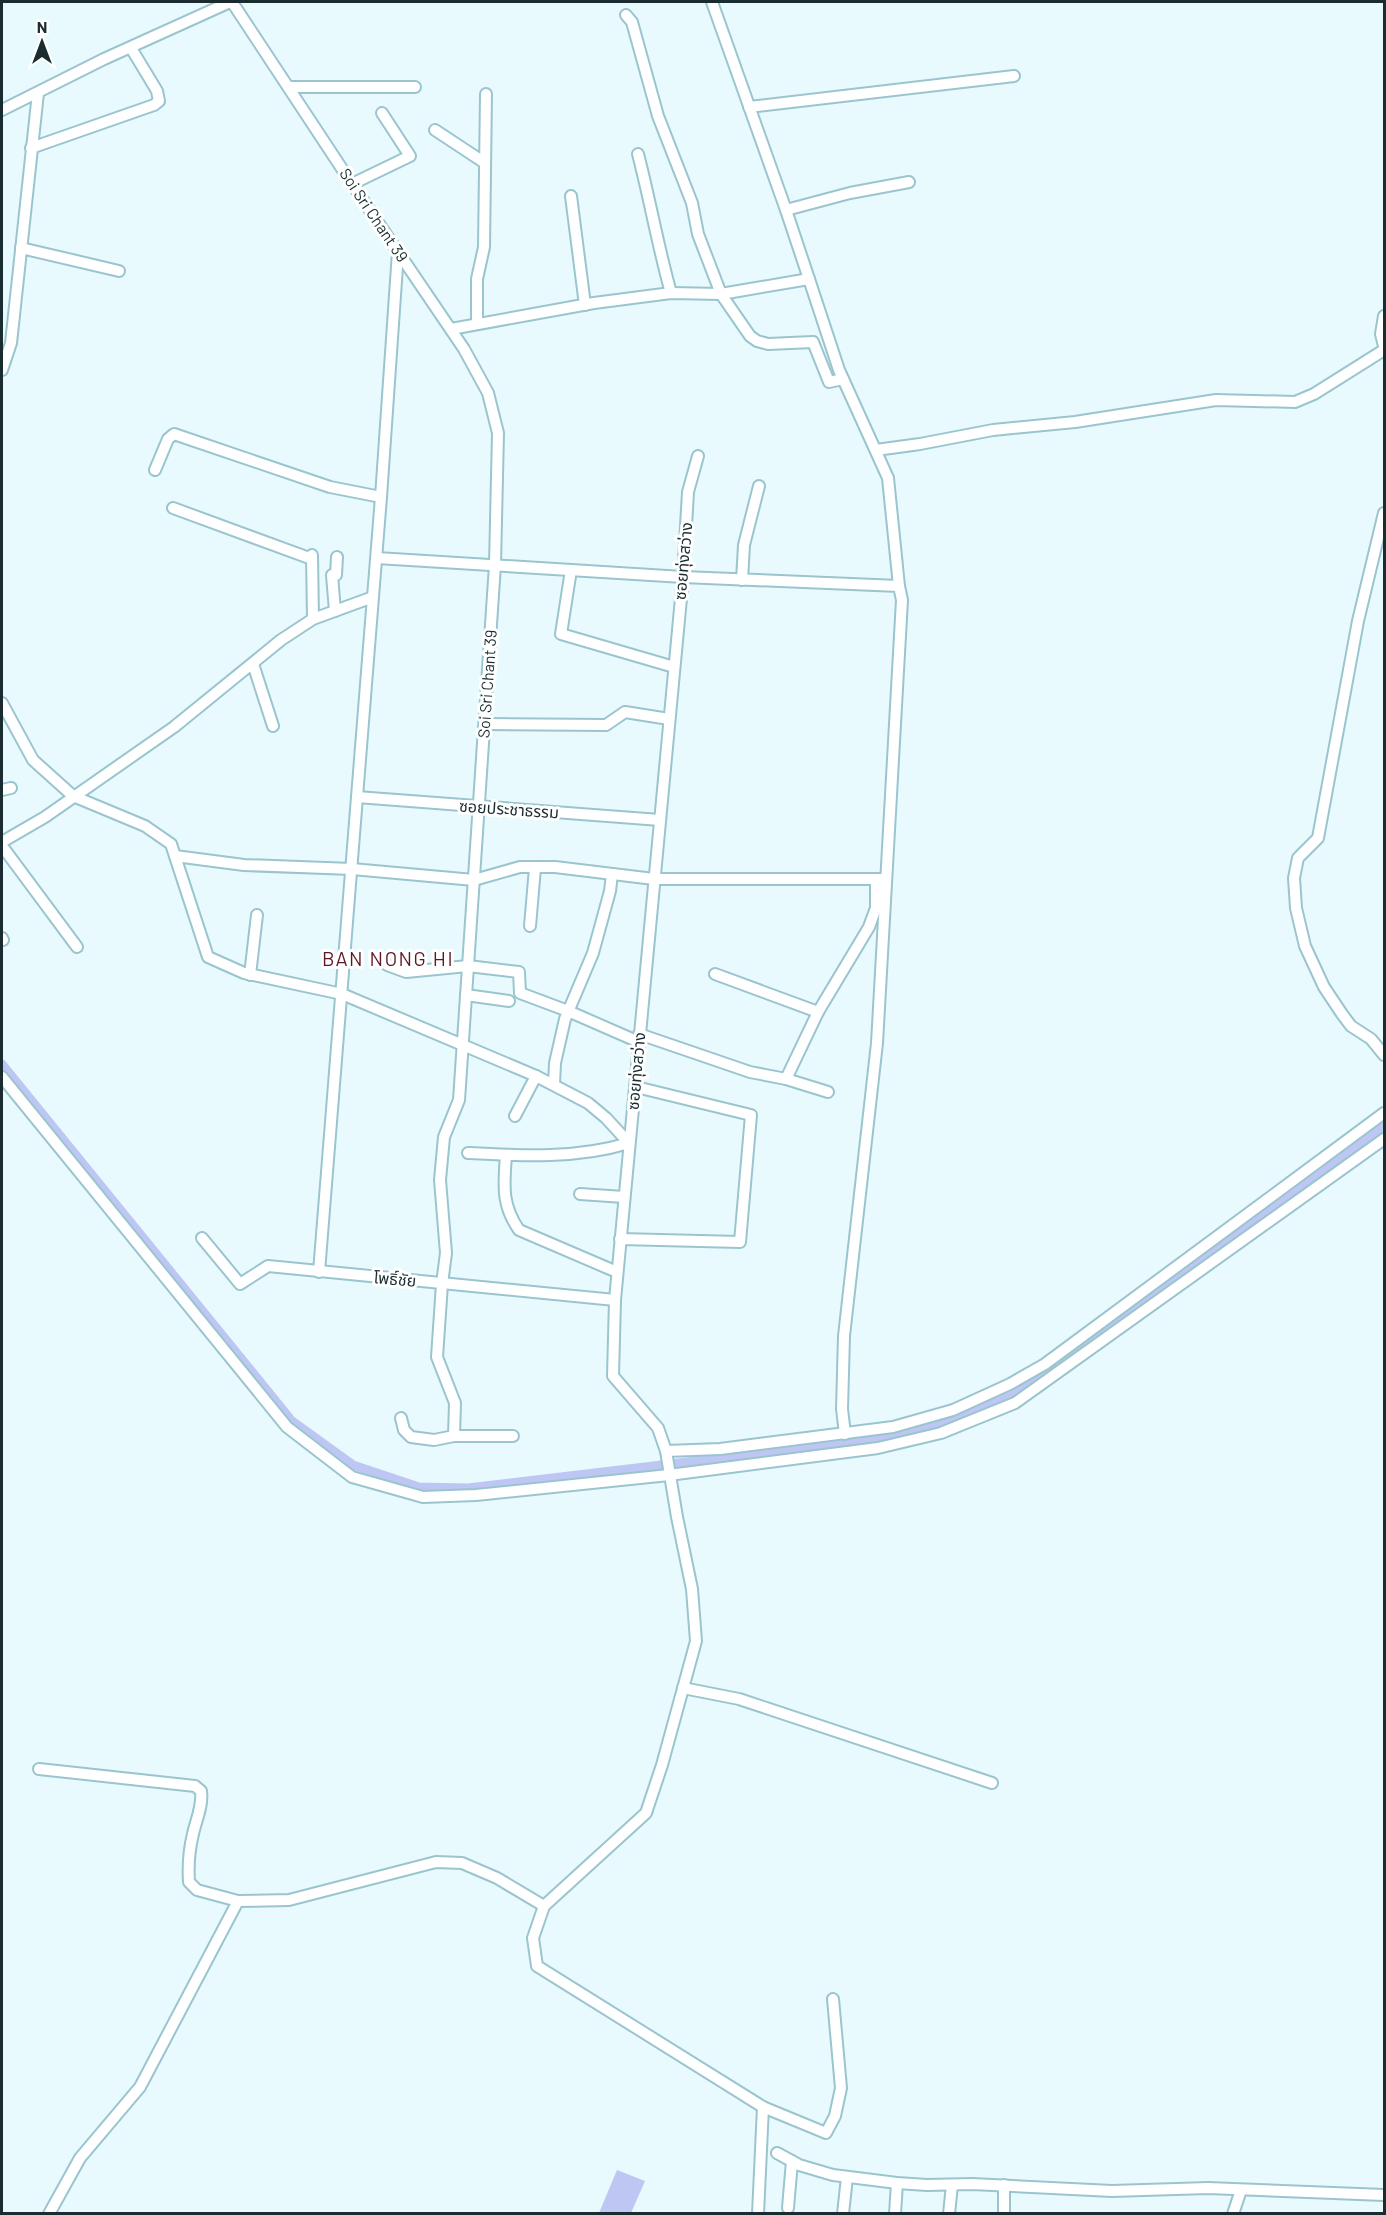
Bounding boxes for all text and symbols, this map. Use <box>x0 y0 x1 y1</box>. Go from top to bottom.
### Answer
north arrow <box>12 12 72 72</box>
text: N <box>37 17 47 36</box>
street label: Soi Sri Chant 39 <box>336 164 413 265</box>
street label: ซอยทุ่งสว่าง <box>670 521 696 601</box>
street label: Soi Sri Chant 39 <box>473 629 500 739</box>
street label: ซอยประชาธรรม <box>459 796 560 821</box>
district label: BAN NONG HI <box>322 946 454 970</box>
street label: ซอยทุ่งสว่าง <box>623 1031 649 1111</box>
street label: โพธิ์ชัย <box>373 1267 417 1290</box>

